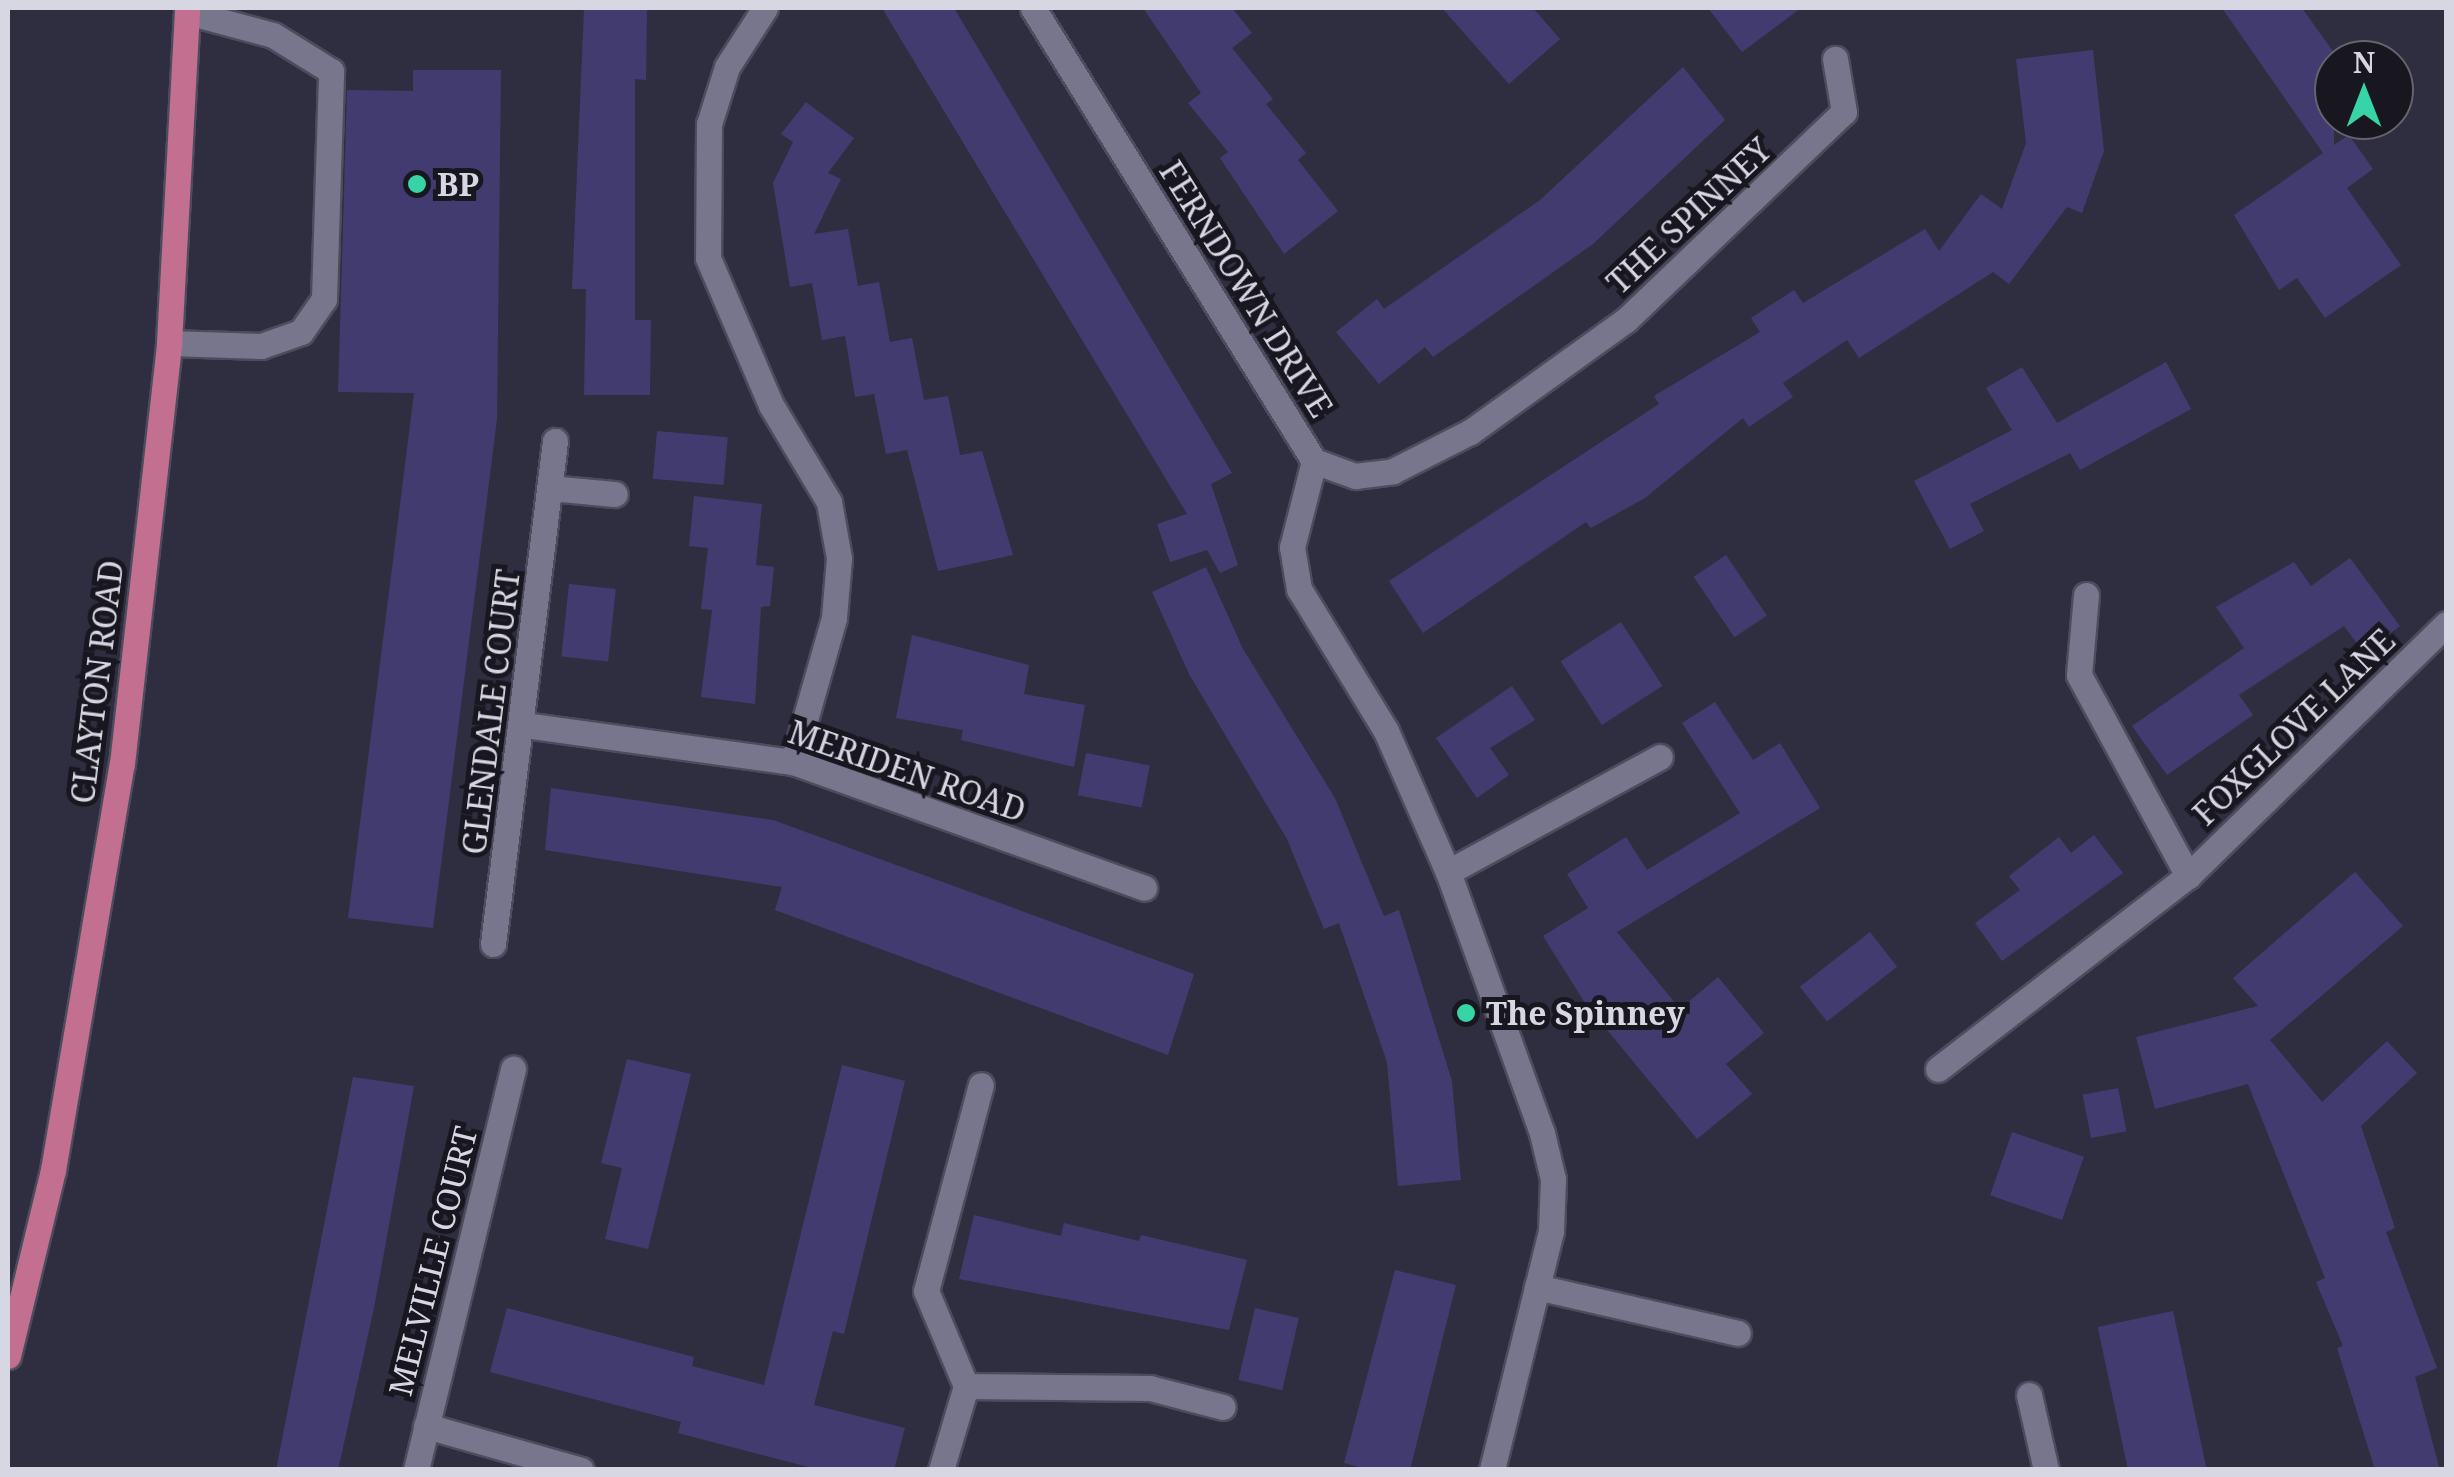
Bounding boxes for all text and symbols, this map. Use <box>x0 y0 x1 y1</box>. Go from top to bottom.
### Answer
north arrow <box>2314 40 2414 140</box>
text: N <box>2353 43 2375 81</box>
street label: THE SPINNEY <box>1599 130 1779 302</box>
street label: FERNDOWN DRIVE <box>1152 154 1340 424</box>
place label: BP <box>437 165 479 203</box>
marker: BP <box>406 173 428 195</box>
street label: CLAYTON ROAD <box>63 558 131 806</box>
street label: GLENDALE COURT <box>454 567 528 857</box>
street label: FOXGLOVE LANE <box>2185 621 2403 833</box>
street label: MERIDEN ROAD <box>784 712 1030 830</box>
place label: The Spinney <box>1486 994 1685 1032</box>
marker: The Spinney <box>1455 1002 1477 1024</box>
street label: MELVILLE COURT <box>381 1122 485 1400</box>

